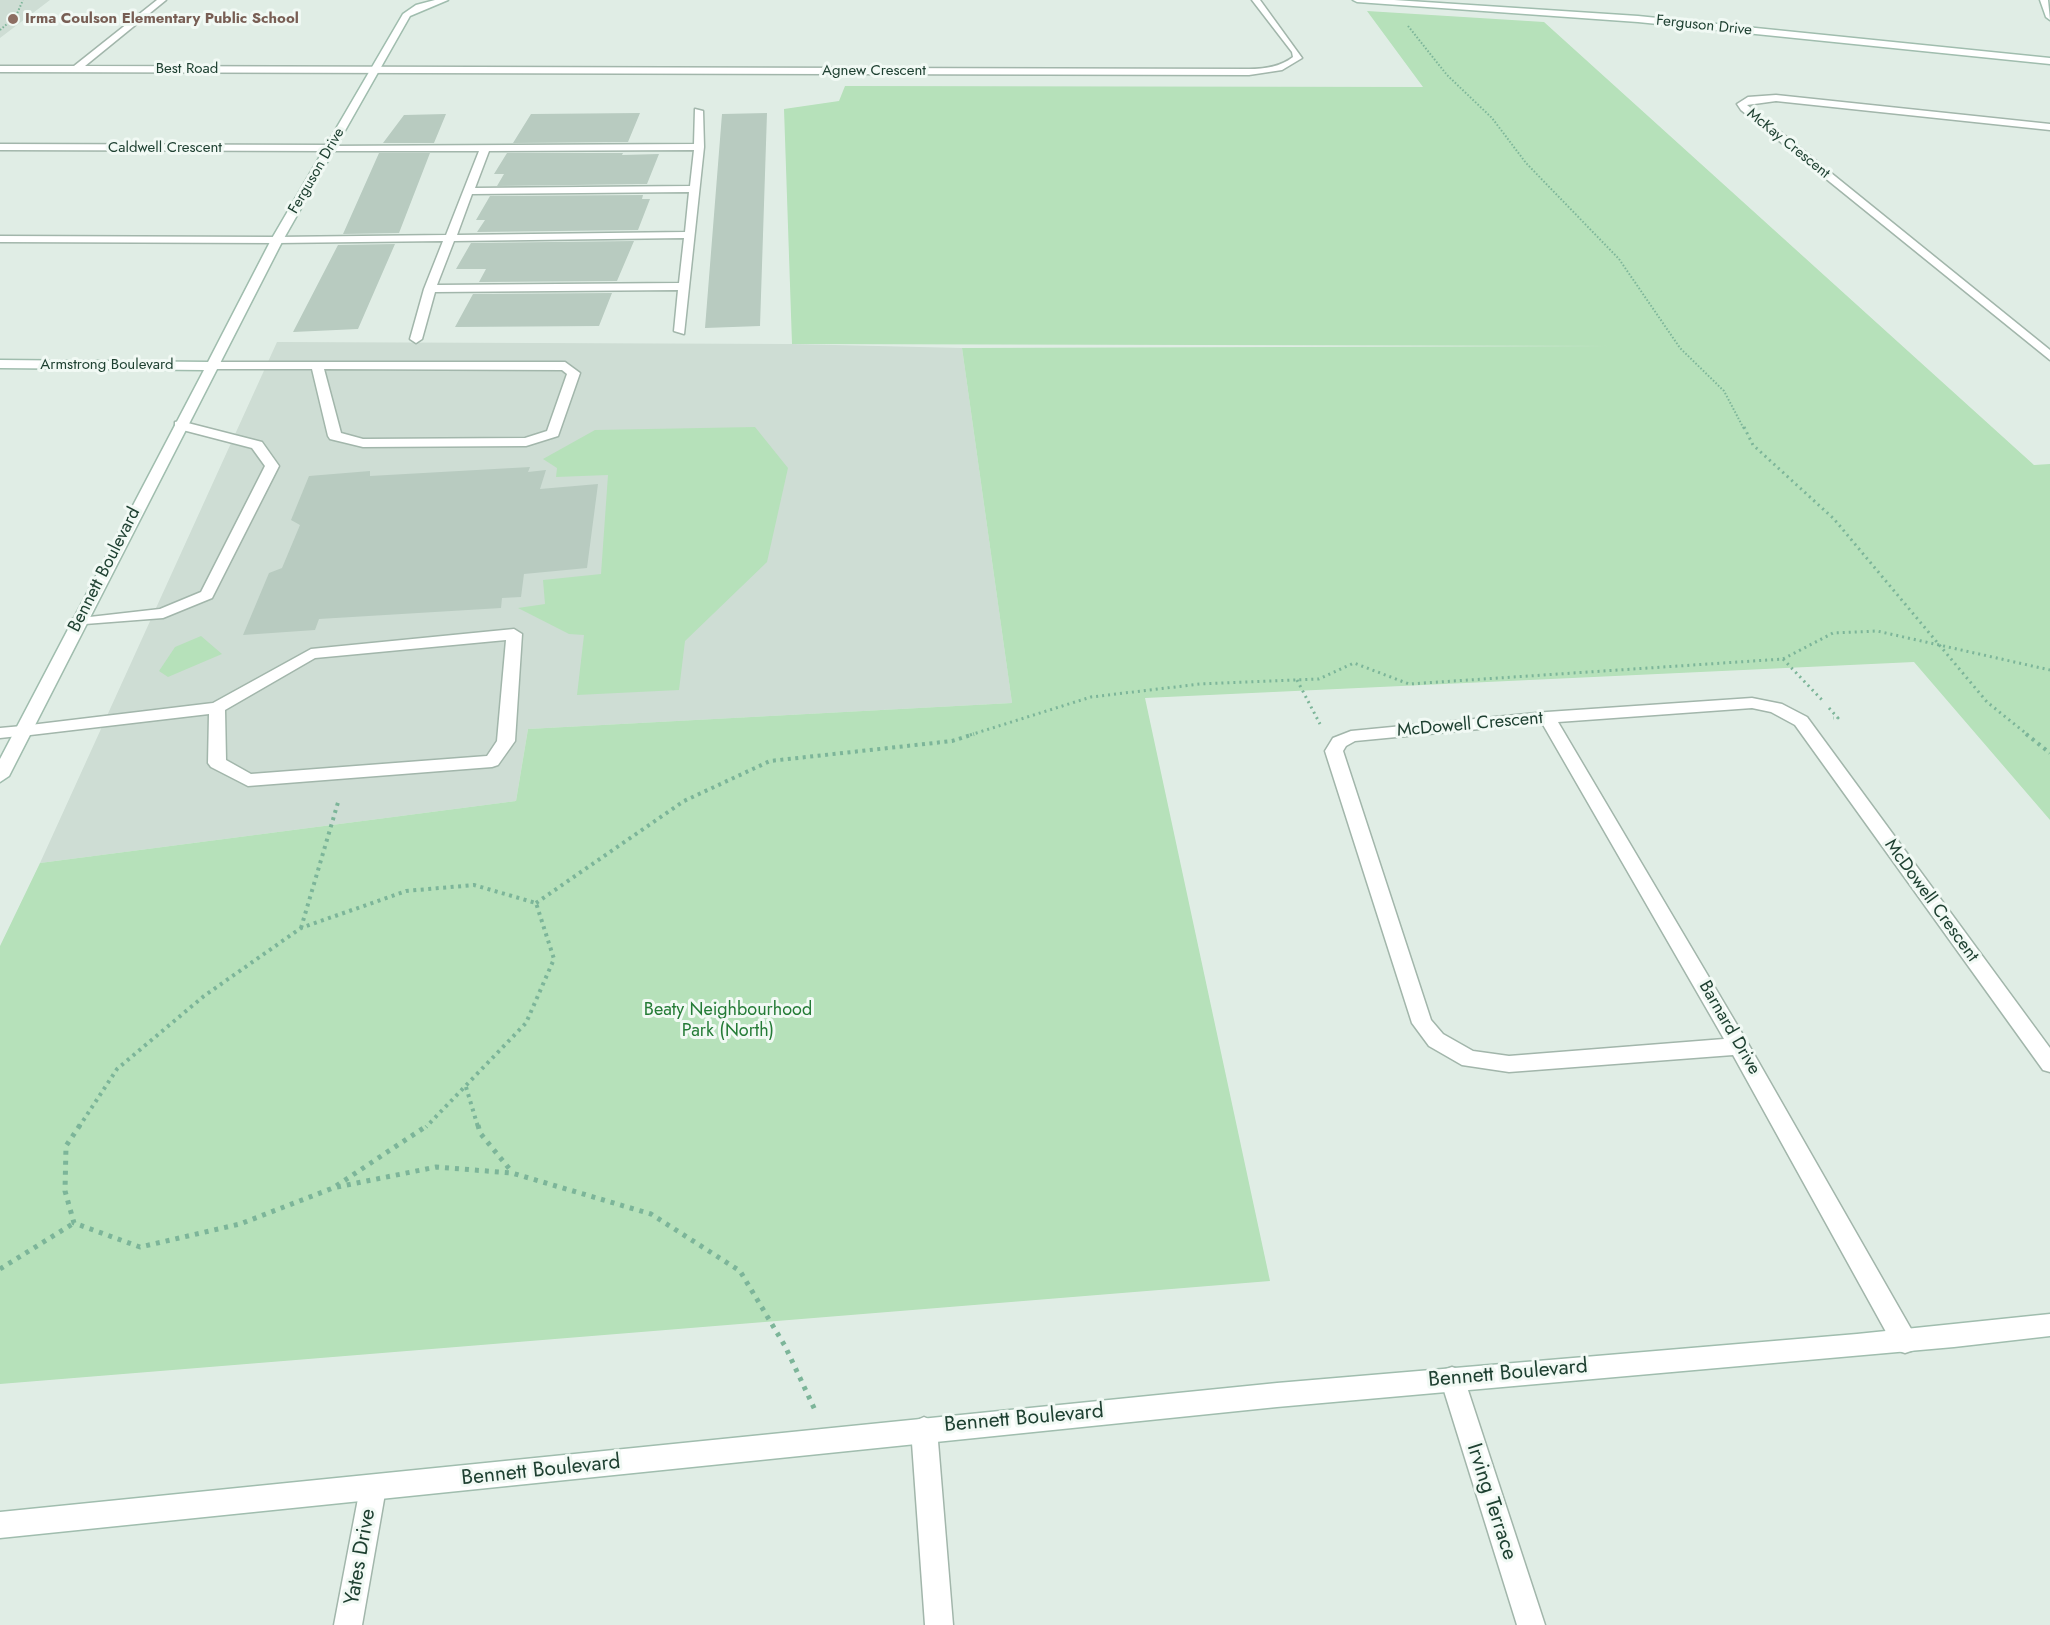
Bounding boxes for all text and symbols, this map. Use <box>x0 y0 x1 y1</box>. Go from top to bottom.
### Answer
place label: Irma Coulson Elementary Public School <box>25 10 299 28</box>
marker: Irma Coulson Elementary Public School <box>6 12 20 26</box>
street label: Ferguson Drive <box>1655 12 1753 40</box>
street label: Best Road <box>156 60 218 78</box>
street label: Agnew Crescent <box>822 62 926 80</box>
street label: McKay Crescent <box>1743 105 1833 183</box>
street label: Ferguson Drive <box>285 125 349 217</box>
street label: Caldwell Crescent <box>108 139 222 157</box>
street label: Armstrong Boulevard <box>40 356 174 374</box>
street label: Bennett Boulevard <box>64 504 146 636</box>
street label: McDowell Crescent <box>1396 708 1544 742</box>
street label: McDowell Crescent <box>1879 835 1983 967</box>
street label: Barnard Drive <box>1693 977 1765 1079</box>
park label: Beaty Neighbourhood Park (North) <box>644 1000 812 1042</box>
street label: Bennett Boulevard <box>1427 1354 1589 1394</box>
street label: Bennett Boulevard <box>943 1399 1105 1439</box>
street label: Irving Terrace <box>1460 1441 1522 1563</box>
street label: Bennett Boulevard <box>460 1450 622 1492</box>
street label: Yates Drive <box>340 1507 382 1607</box>

